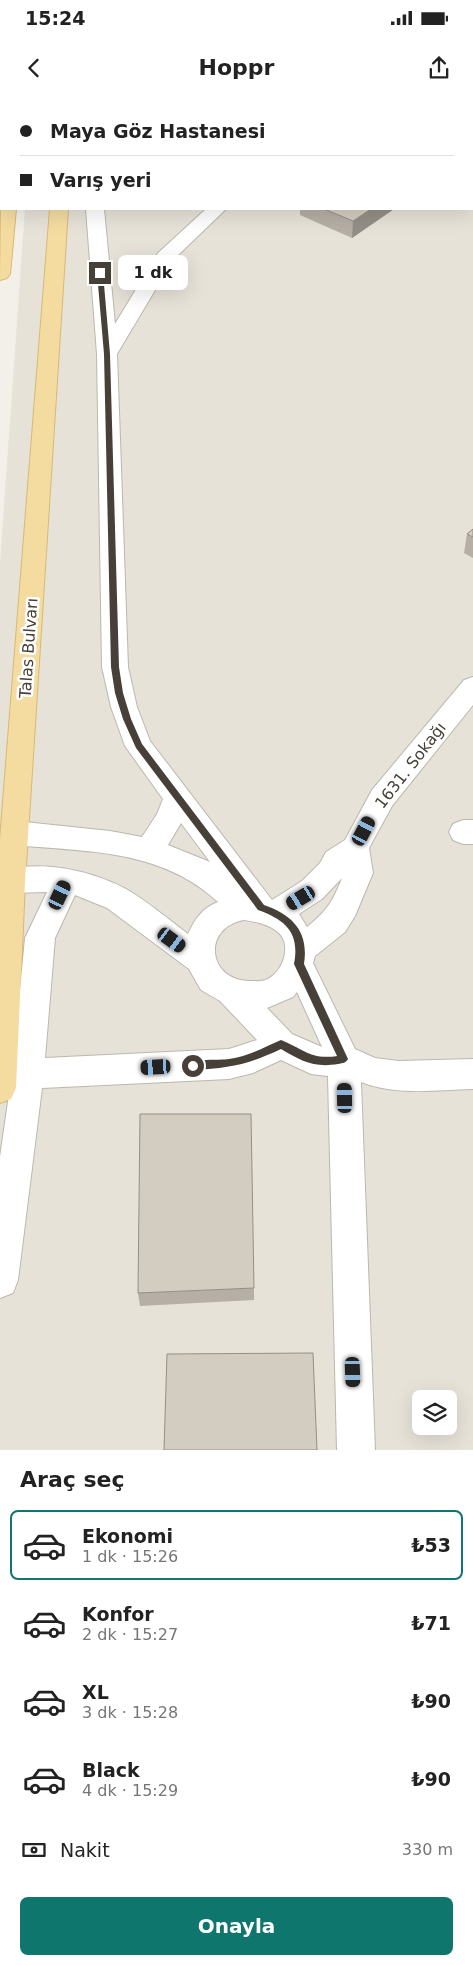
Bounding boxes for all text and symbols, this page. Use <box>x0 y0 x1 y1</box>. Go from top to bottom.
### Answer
text: 15:24 <box>25 7 85 29</box>
icon: back <box>20 54 48 82</box>
icon: share <box>425 54 453 82</box>
text: Hoppr <box>199 55 274 80</box>
text: Maya Göz Hastanesi <box>50 120 265 142</box>
text: Varış yeri <box>50 169 151 191</box>
callout: 1 dk <box>118 256 188 290</box>
route end <box>89 262 111 284</box>
text: 1 dk <box>134 263 172 282</box>
street label: Talas Bulvarı <box>15 597 41 700</box>
street label: 1631. Sokağı <box>371 718 450 812</box>
car <box>350 814 377 848</box>
car <box>46 878 73 912</box>
car <box>284 884 317 912</box>
car <box>155 925 188 955</box>
route start <box>182 1055 204 1077</box>
car <box>140 1059 171 1075</box>
car <box>337 1083 352 1113</box>
car <box>344 1357 361 1387</box>
map controls <box>412 1390 457 1435</box>
button: layers <box>412 1390 457 1435</box>
text: Araç seç <box>20 1467 124 1492</box>
icon: car <box>22 1523 67 1568</box>
text: Ekonomi <box>82 1525 173 1547</box>
text: ₺53 <box>411 1534 451 1556</box>
text: 1 dk · 15:26 <box>82 1547 178 1566</box>
icon: car <box>22 1601 67 1646</box>
text: Konfor <box>82 1603 154 1625</box>
text: ₺71 <box>411 1612 451 1634</box>
text: 2 dk · 15:27 <box>82 1625 178 1644</box>
icon: car <box>22 1679 67 1724</box>
text: XL <box>82 1681 109 1703</box>
text: ₺90 <box>411 1690 451 1712</box>
text: 3 dk · 15:28 <box>82 1703 178 1722</box>
icon: car <box>22 1757 67 1802</box>
text: Black <box>82 1759 140 1781</box>
text: ₺90 <box>411 1768 451 1790</box>
text: 4 dk · 15:29 <box>82 1781 178 1800</box>
icon: cash <box>20 1836 48 1864</box>
text: Nakit <box>60 1839 110 1861</box>
text: 330 m <box>402 1840 453 1859</box>
button: Onayla <box>20 1897 453 1955</box>

